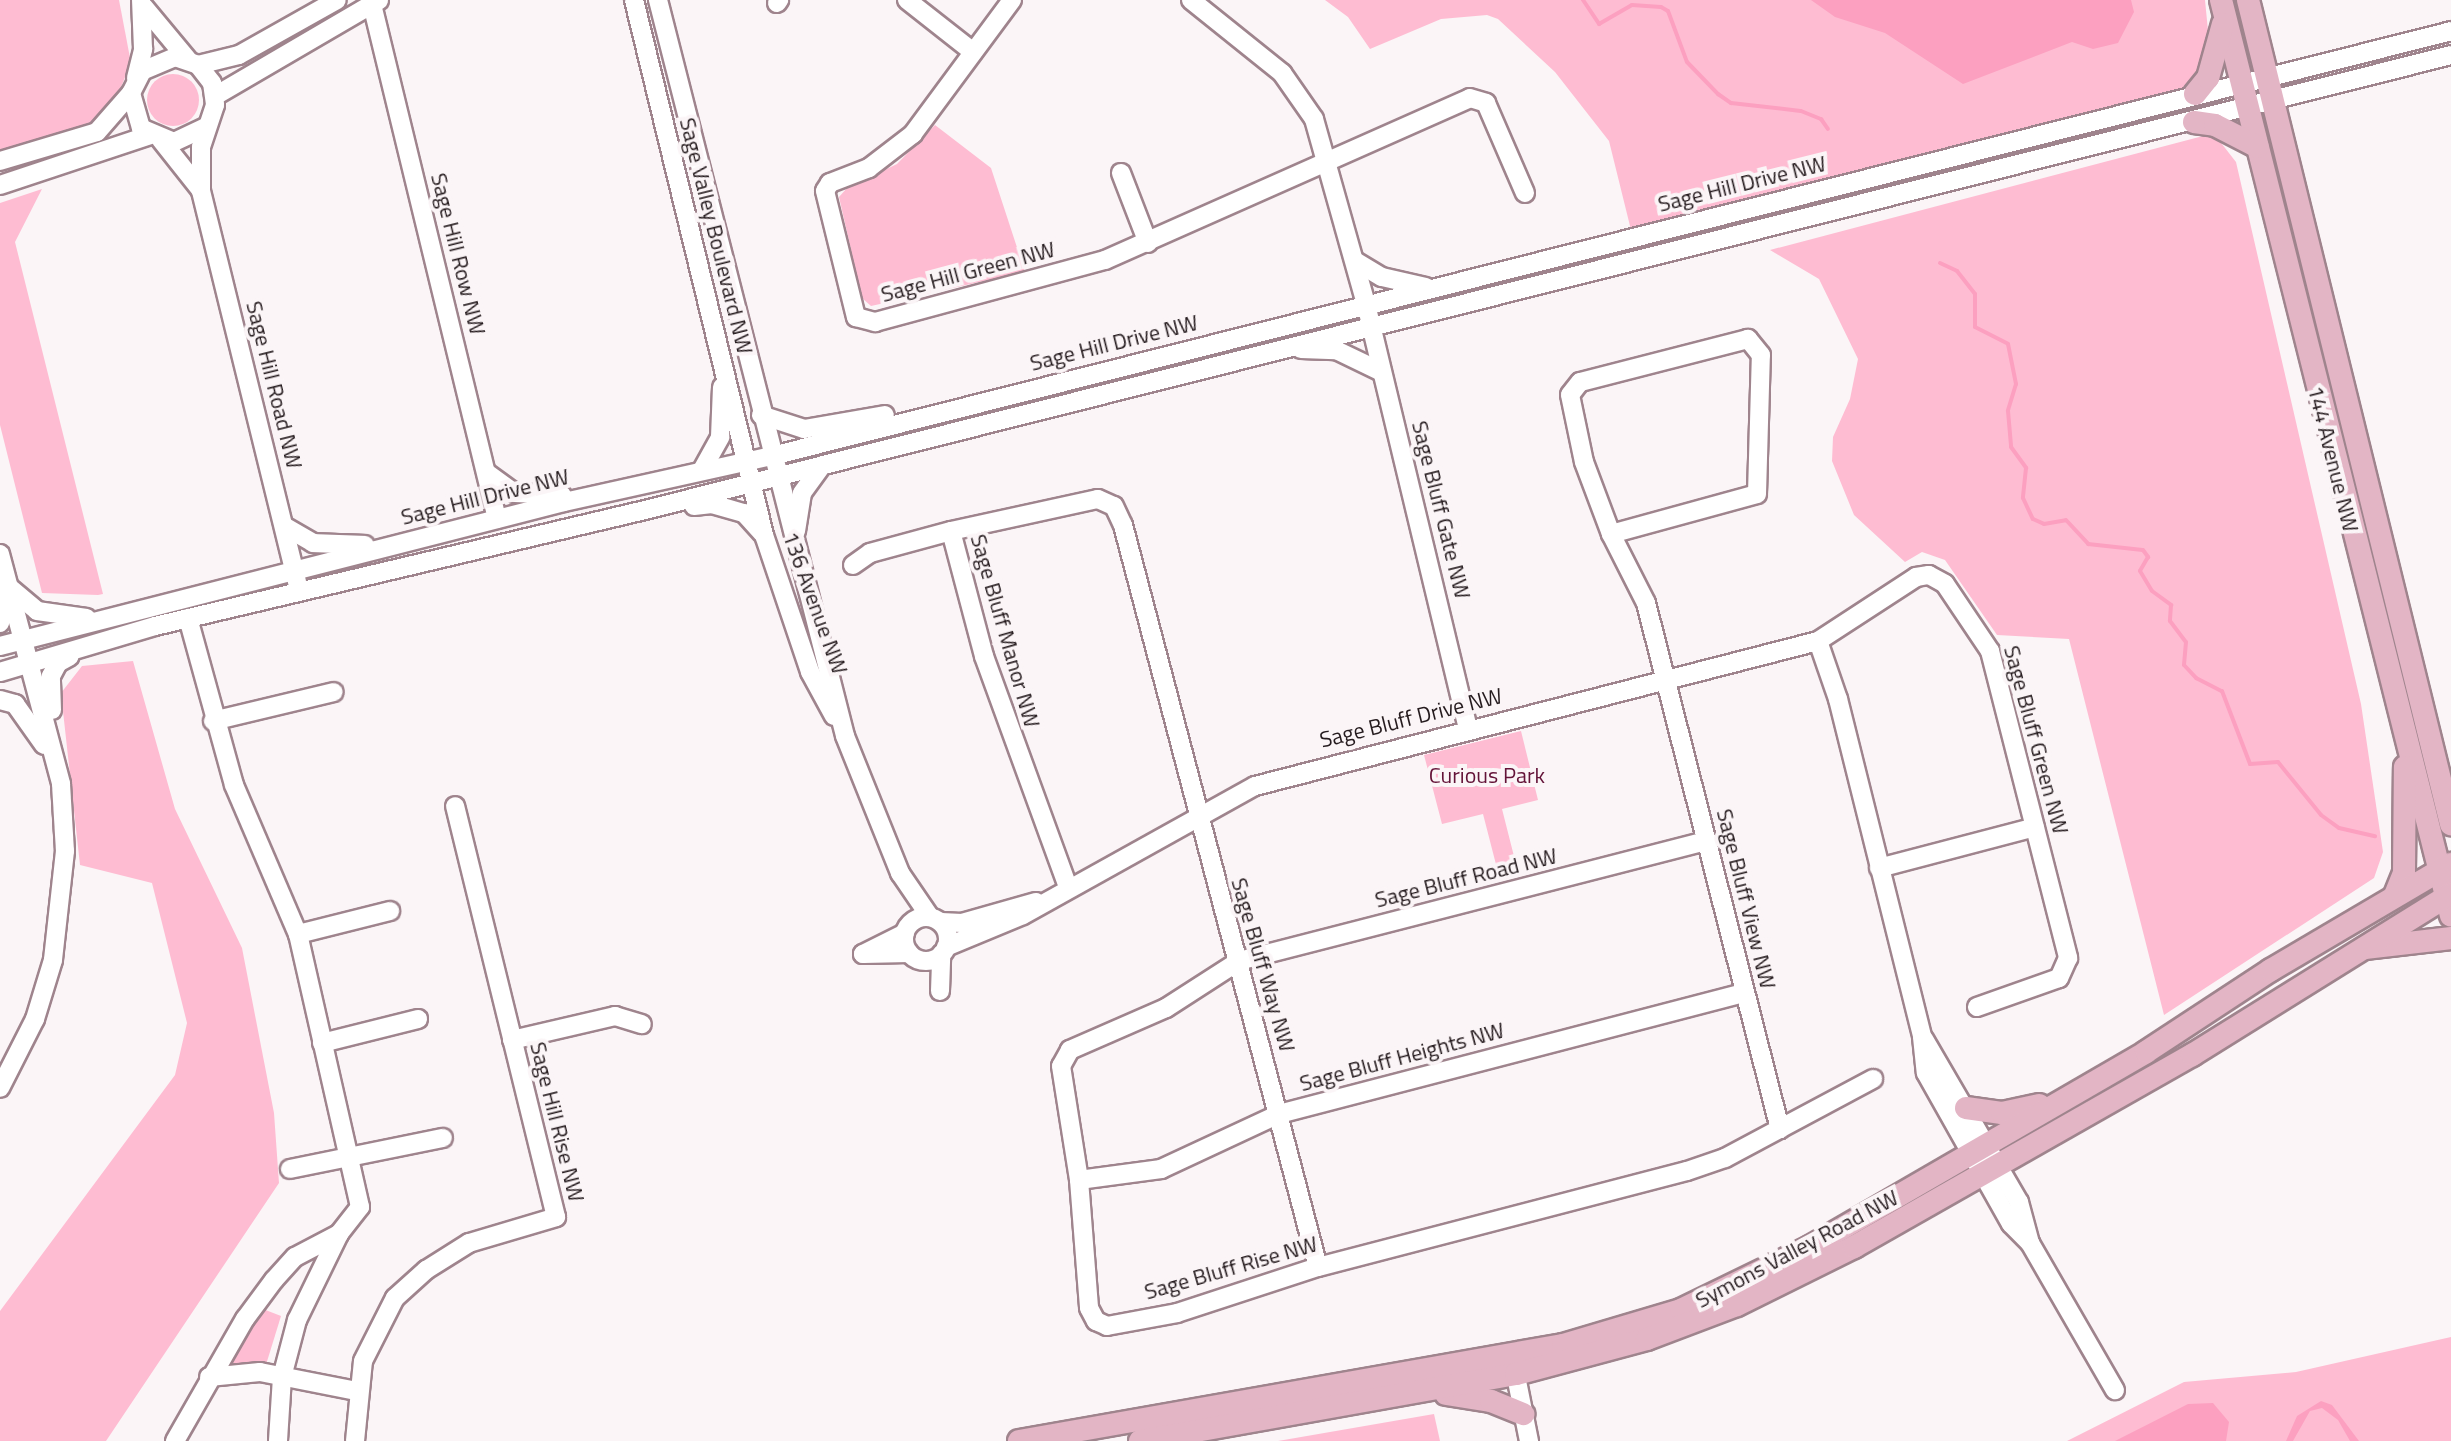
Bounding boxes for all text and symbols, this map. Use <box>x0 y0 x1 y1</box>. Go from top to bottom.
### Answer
street label: Sage Valley Boulevard NW <box>674 115 758 357</box>
street label: Sage Hill Drive NW <box>1655 150 1829 218</box>
street label: Sage Hill Row NW <box>425 170 491 338</box>
street label: Sage Hill Green NW <box>878 236 1058 308</box>
street label: Sage Hill Road NW <box>240 299 308 471</box>
street label: Sage Hill Drive NW <box>1027 309 1201 377</box>
street label: 144 Avenue NW <box>2302 383 2364 535</box>
street label: Sage Bluff Gate NW <box>1406 418 1476 602</box>
street label: Sage Hill Drive NW <box>398 463 572 531</box>
street label: 136 Avenue NW <box>777 528 853 678</box>
street label: Sage Bluff Manor NW <box>965 531 1045 731</box>
street label: Sage Bluff Green NW <box>1998 643 2074 837</box>
street label: Sage Bluff Drive NW <box>1317 683 1505 753</box>
park label: Curious Park <box>1429 763 1545 789</box>
street label: Sage Bluff View NW <box>1711 806 1781 992</box>
street label: Sage Bluff Road NW <box>1372 843 1560 913</box>
street label: Sage Bluff Way NW <box>1226 875 1300 1055</box>
street label: Sage Bluff Heights NW <box>1297 1017 1507 1097</box>
street label: Sage Hill Rise NW <box>524 1039 590 1205</box>
street label: Symons Valley Road NW <box>1691 1184 1903 1314</box>
street label: Sage Bluff Rise NW <box>1141 1231 1321 1305</box>

